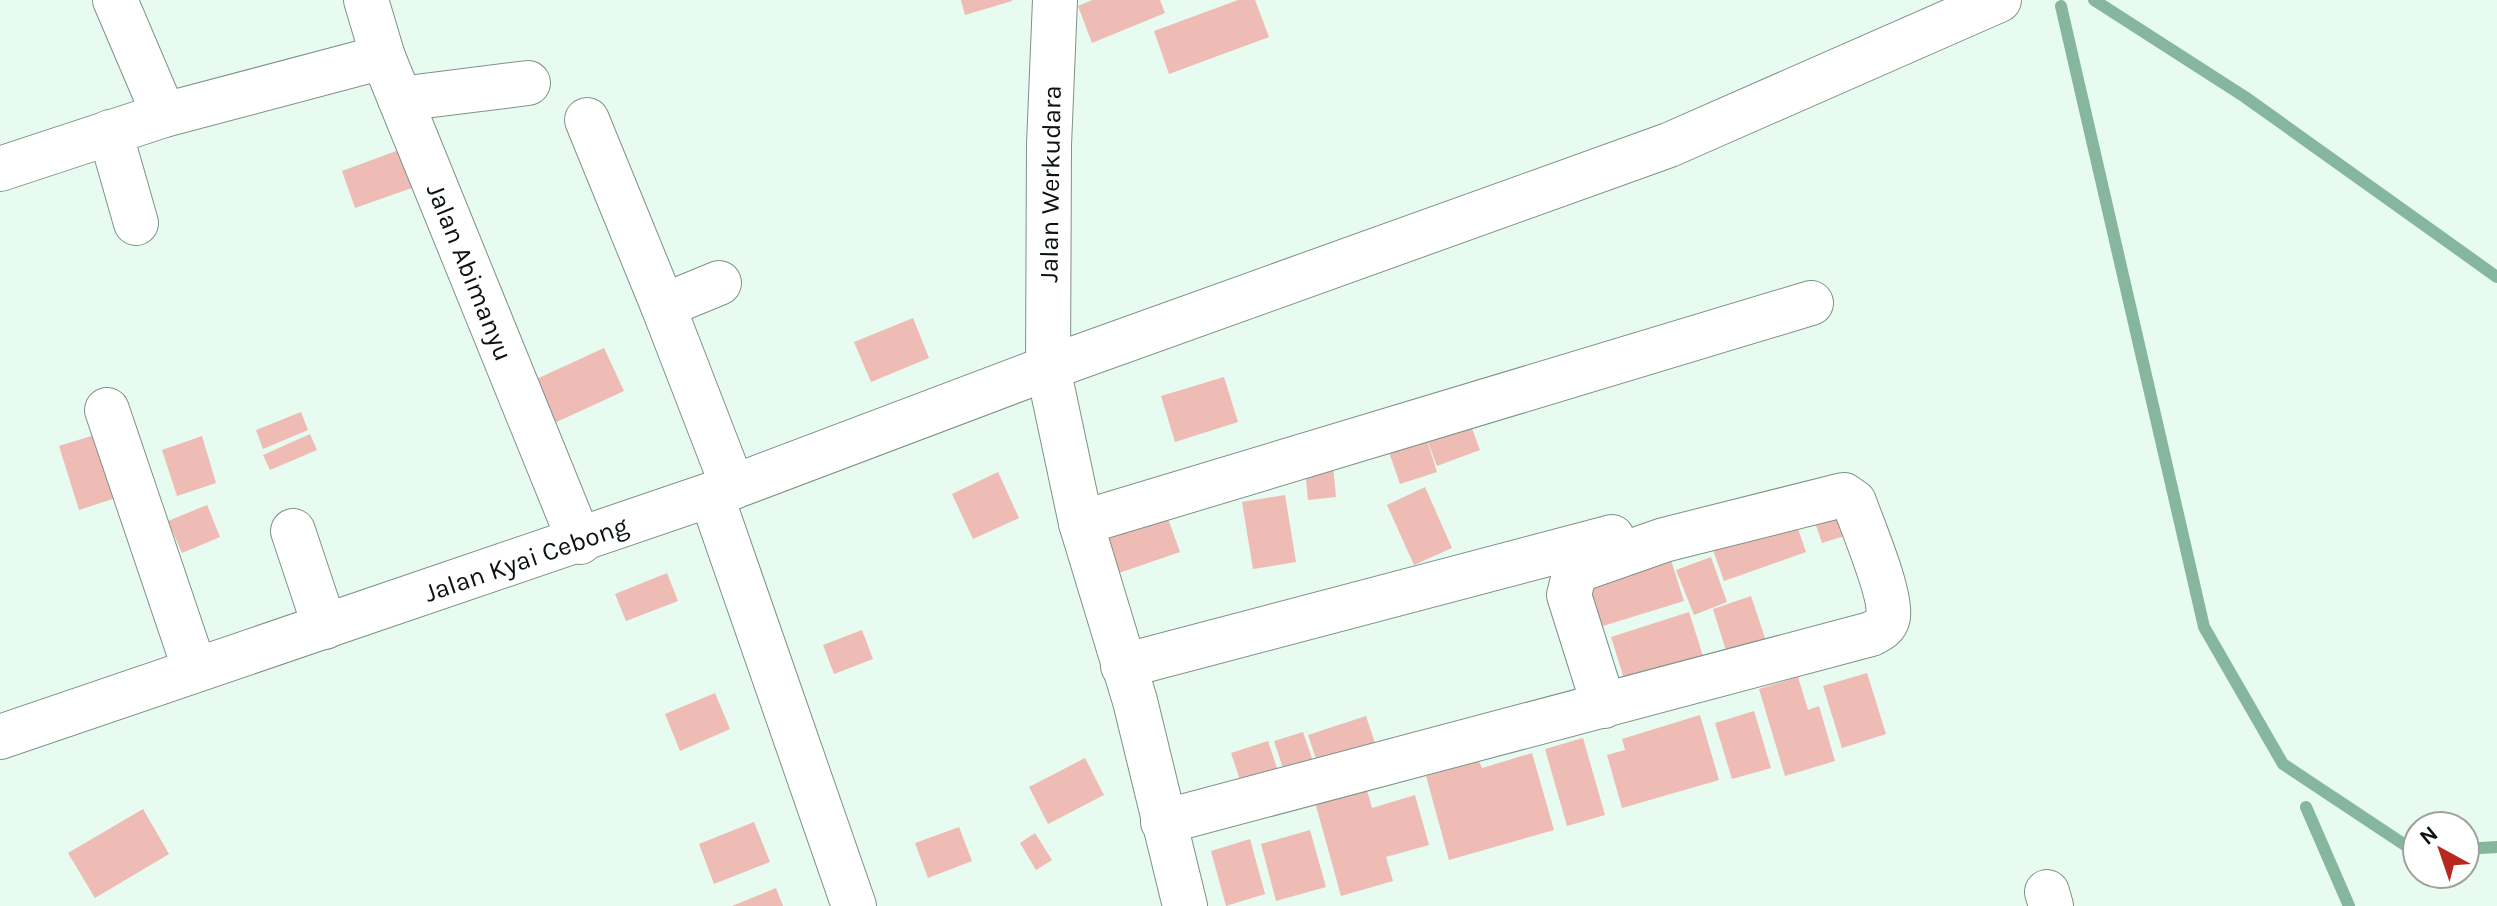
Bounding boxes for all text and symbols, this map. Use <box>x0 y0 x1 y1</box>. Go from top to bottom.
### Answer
street label: Jalan Werkudara <box>1033 85 1068 283</box>
street label: Jalan Abimanyu <box>420 179 519 365</box>
street label: Jalan Kyai Cebong <box>420 510 633 609</box>
north arrow <box>2401 810 2481 890</box>
text: N <box>2414 820 2443 850</box>

